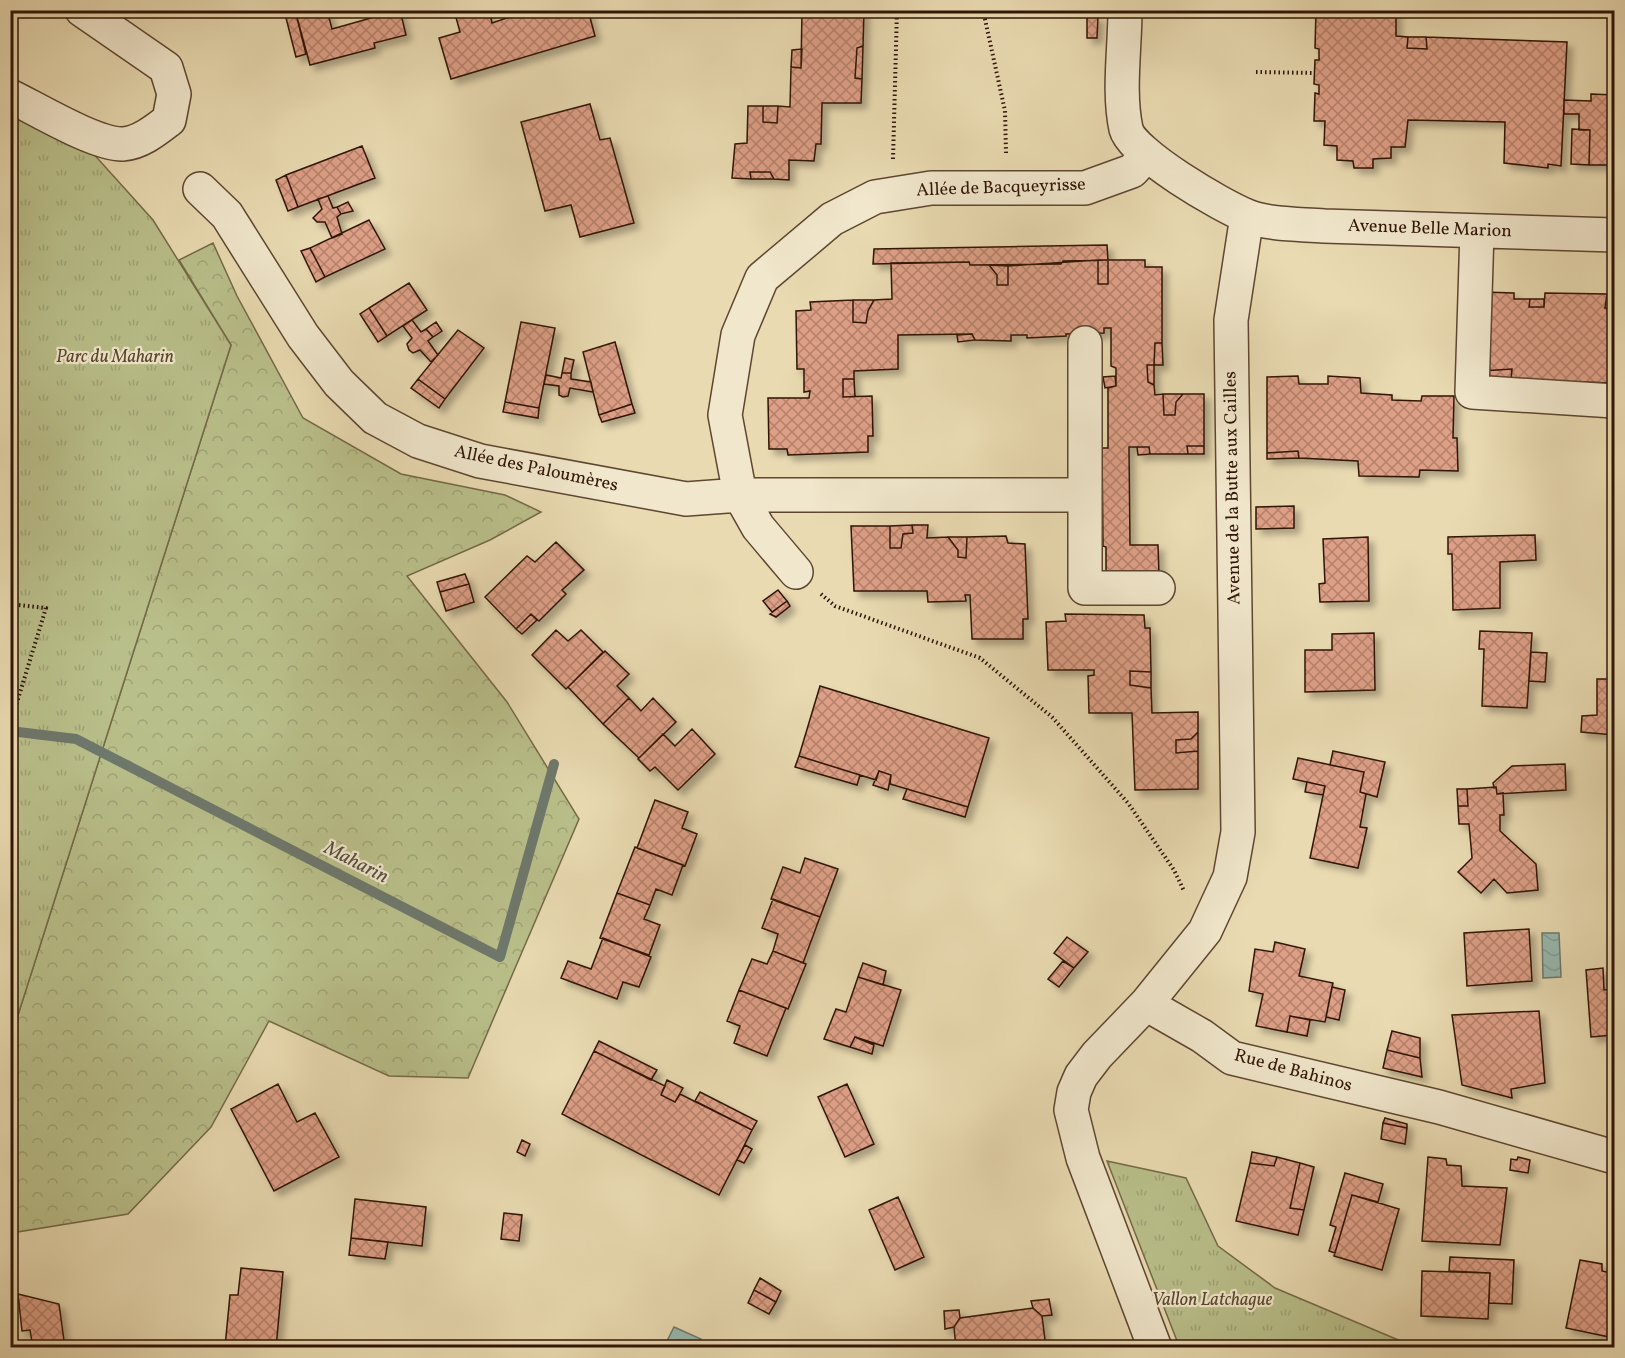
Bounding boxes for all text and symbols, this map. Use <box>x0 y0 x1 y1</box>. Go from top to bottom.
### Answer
street label: Allée de Bacqueyrisse <box>916 173 1086 203</box>
street label: Avenue Belle Marion <box>1348 214 1513 244</box>
park label: Parc du Maharin <box>56 345 174 370</box>
street label: Avenue de la Butte aux Cailles <box>1218 371 1248 605</box>
street label: Allée des Paloumères <box>452 439 620 499</box>
water label: Maharin <box>318 834 393 891</box>
street label: Rue de Bahinos <box>1231 1043 1355 1099</box>
park label: Vallon Latchague <box>1152 1288 1273 1313</box>

